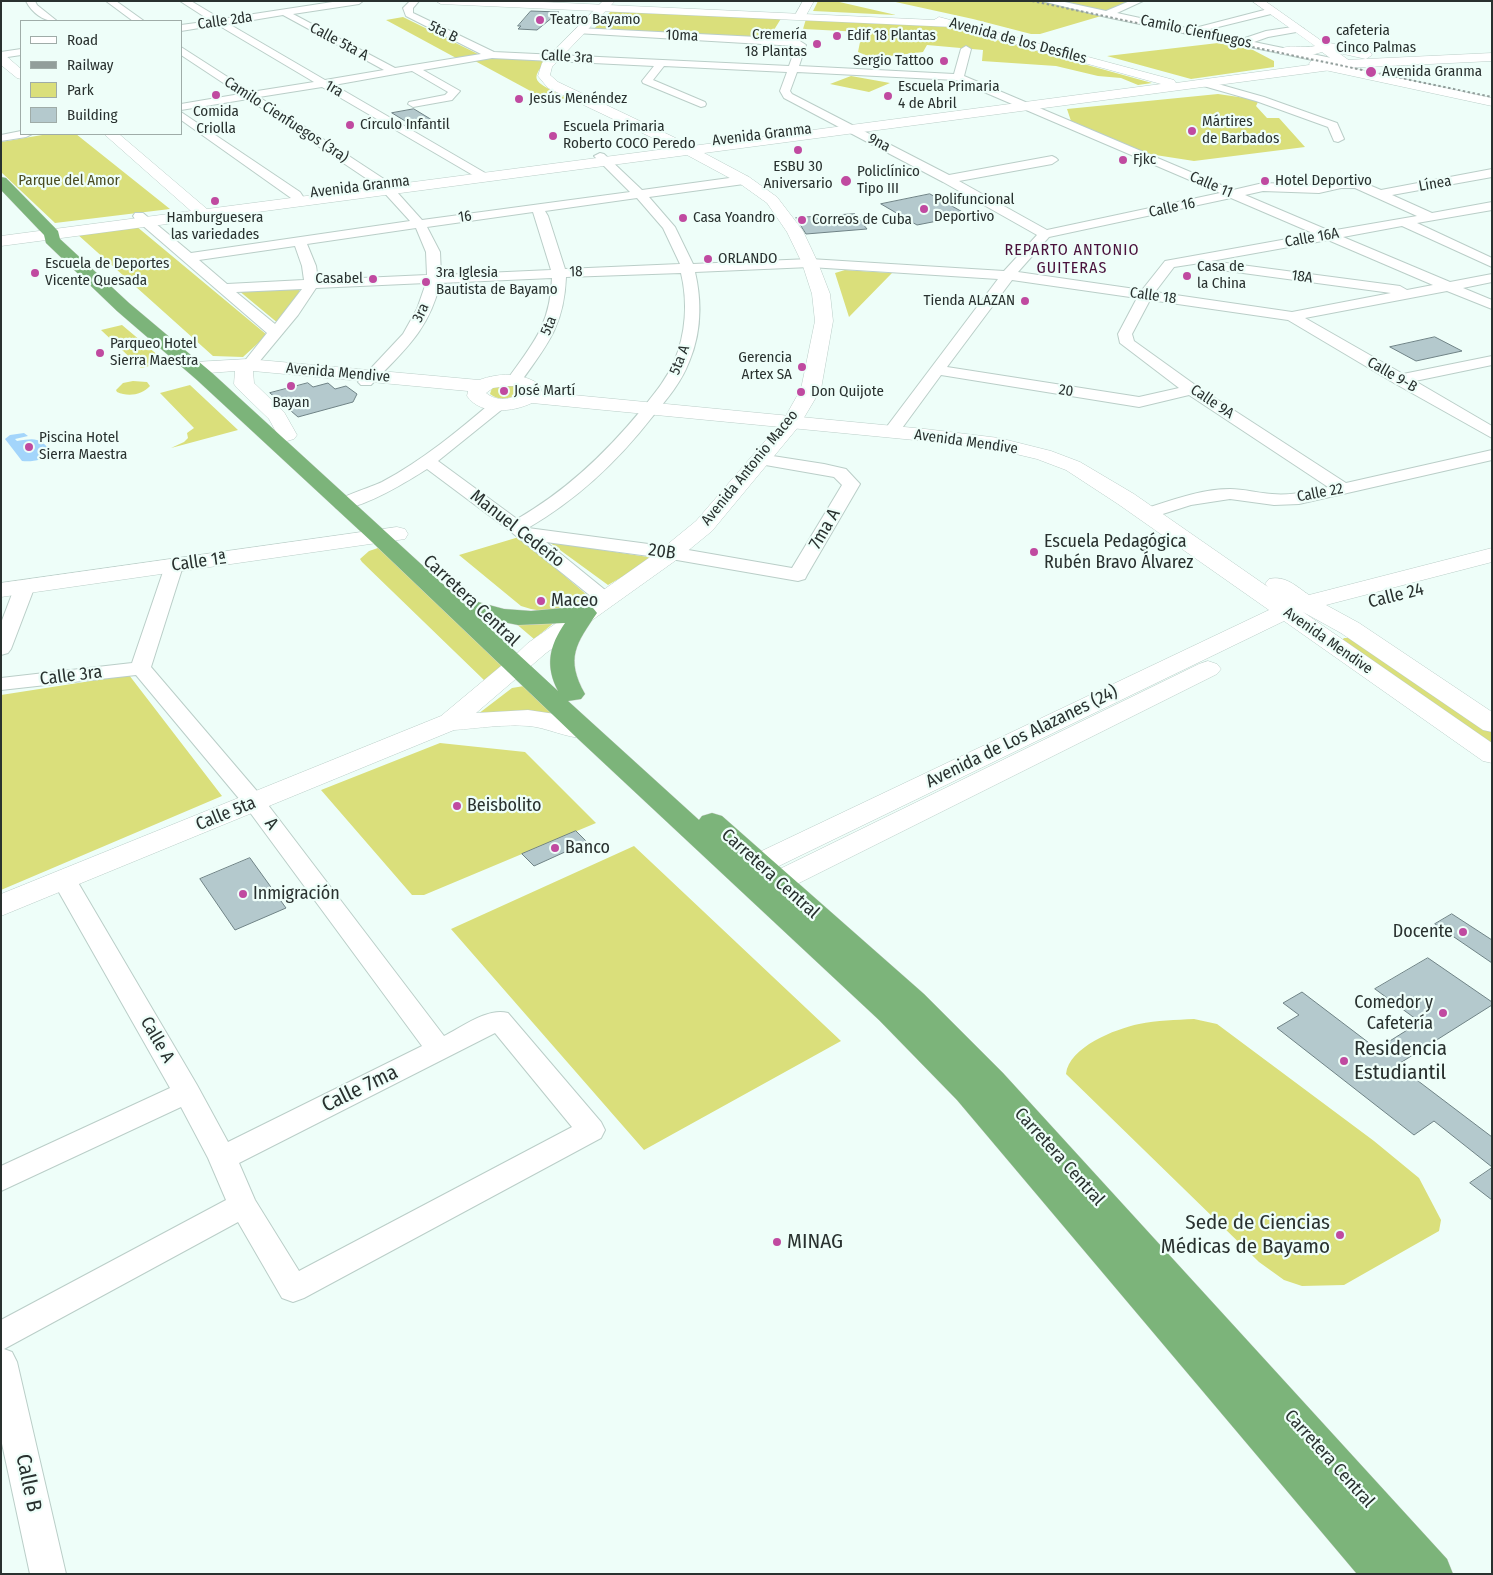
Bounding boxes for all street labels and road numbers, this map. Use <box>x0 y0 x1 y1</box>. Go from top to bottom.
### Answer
street label: Calle 2da <box>196 8 254 34</box>
street label: Camilo Cienfuegos <box>1139 11 1253 53</box>
street label: Avenida de los Desfiles <box>947 14 1089 68</box>
street label: 5ta B <box>425 17 461 47</box>
street label: Calle 5ta A <box>307 19 371 65</box>
street label: 10ma <box>665 26 699 46</box>
street label: Calle 3ra <box>540 47 594 67</box>
street label: Camilo Cienfuegos (3ra) <box>221 73 351 167</box>
street label: 1ra <box>322 77 346 101</box>
street label: Avenida Granma <box>711 120 813 150</box>
street label: 9na <box>865 130 893 156</box>
street label: Calle 11 <box>1187 168 1235 202</box>
street label: Avenida Granma <box>309 172 411 202</box>
street label: Línea <box>1417 172 1453 196</box>
street label: Calle 16 <box>1147 194 1197 222</box>
street label: 16 <box>457 207 473 227</box>
street label: Calle 16A <box>1284 224 1340 252</box>
street label: 18 <box>569 263 583 281</box>
street label: 18A <box>1290 267 1314 287</box>
street label: Calle 18 <box>1129 284 1177 308</box>
street label: 3ra <box>409 301 433 325</box>
street label: 5ta <box>537 314 561 338</box>
street label: 5ta A <box>666 343 694 377</box>
street label: Calle 9-B <box>1364 354 1420 396</box>
street label: Avenida Mendive <box>285 359 391 387</box>
street label: 20 <box>1057 381 1075 401</box>
street label: Calle 9A <box>1187 381 1237 423</box>
street label: Avenida Antonio Maceo <box>698 407 802 529</box>
street label: Avenida Mendive <box>913 426 1019 458</box>
street label: Calle 22 <box>1295 480 1345 506</box>
street label: Manuel Cedeño <box>466 486 568 572</box>
street label: 7ma A <box>805 505 845 553</box>
street label: 20B <box>647 539 677 565</box>
street label: Calle 1ª <box>170 547 228 577</box>
street label: Carretera Central <box>418 551 524 651</box>
street label: Calle 24 <box>1366 579 1426 613</box>
street label: Avenida Mendive <box>1280 604 1376 678</box>
street label: Calle 3ra <box>39 661 103 691</box>
street label: Avenida de Los Alazanes (24) <box>923 681 1121 793</box>
street label: Calle 5ta <box>193 792 259 836</box>
street label: A <box>260 814 282 834</box>
street label: Carretera Central <box>717 824 823 924</box>
street label: Calle A <box>135 1013 179 1067</box>
street label: Calle 7ma <box>318 1060 402 1118</box>
street label: Carretera Central <box>1009 1104 1109 1210</box>
street label: Carretera Central <box>1279 1406 1379 1512</box>
street label: Calle B <box>10 1452 46 1514</box>

